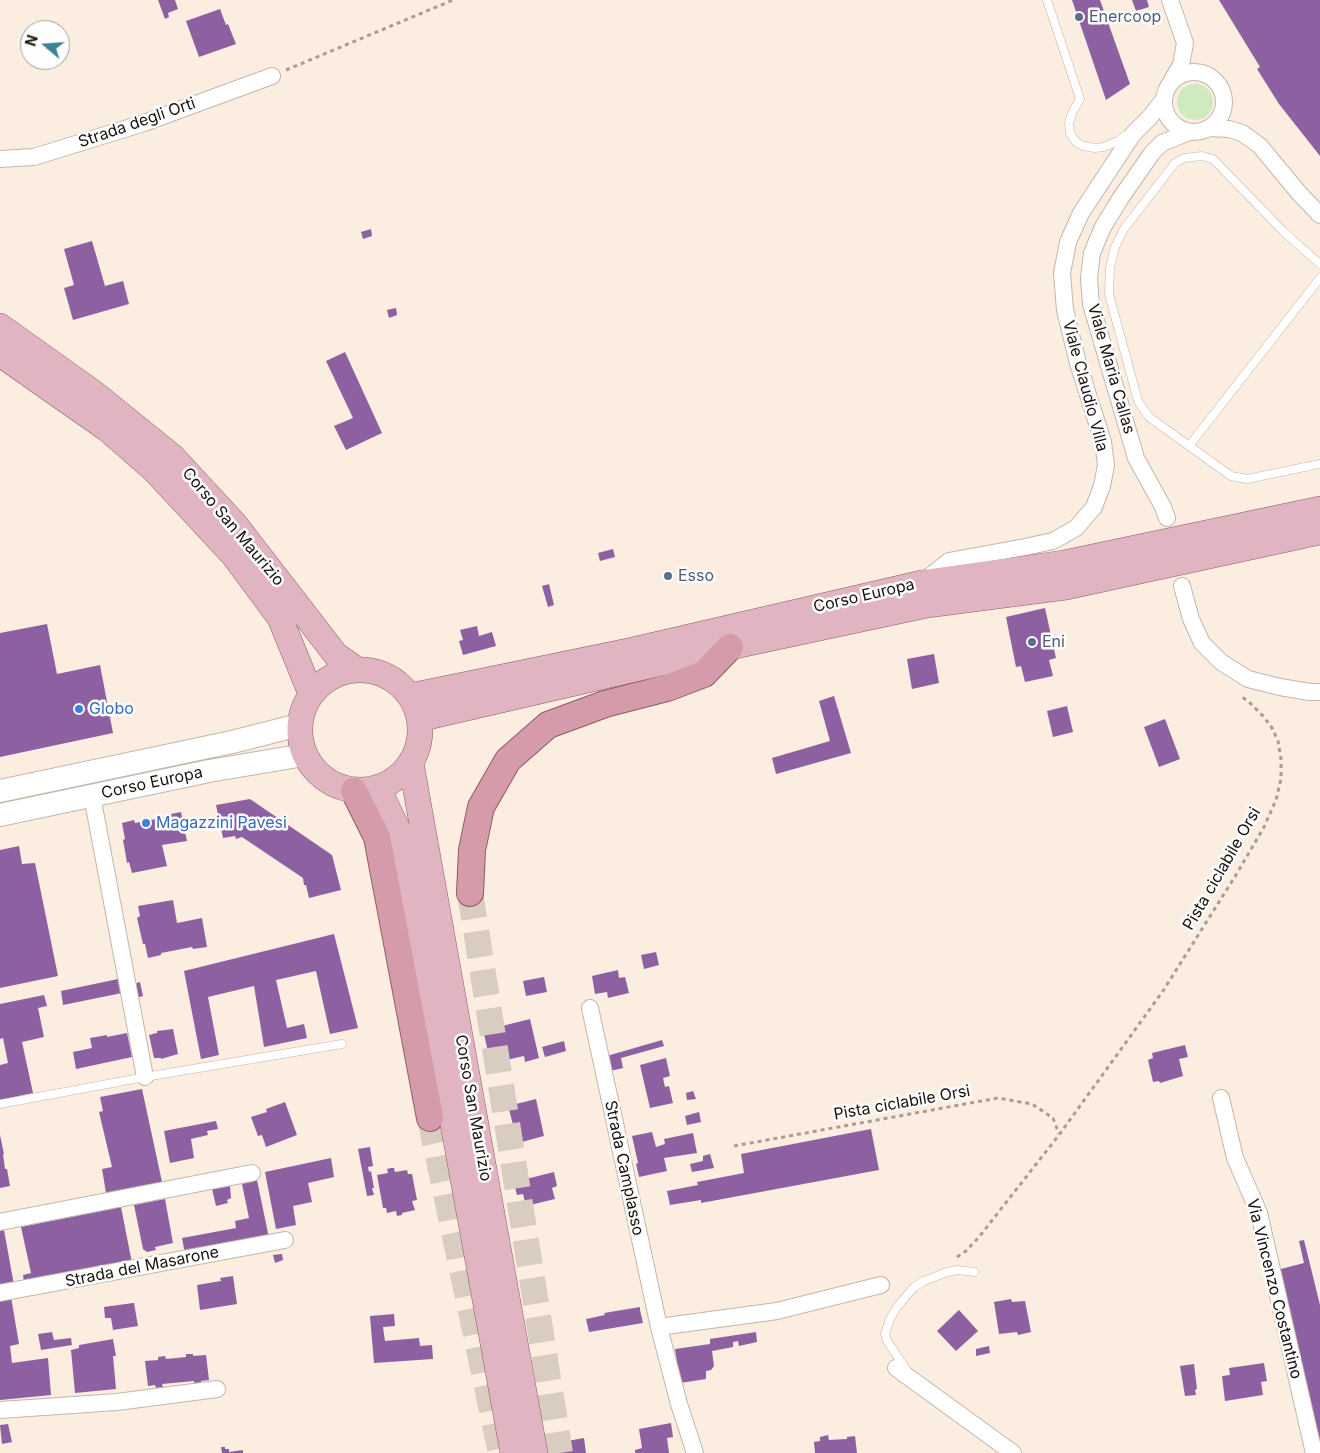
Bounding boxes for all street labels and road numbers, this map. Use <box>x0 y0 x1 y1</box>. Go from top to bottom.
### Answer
street label: Strada degli Orti <box>76 94 198 152</box>
street label: Viale Maria Callas <box>1083 302 1139 436</box>
street label: Viale Claudio Villa <box>1058 318 1112 454</box>
street label: Corso San Maurizio <box>178 464 288 590</box>
street label: Corso Europa <box>812 575 916 617</box>
street label: Corso Europa <box>100 763 204 803</box>
street label: Pista ciclabile Orsi <box>1179 804 1265 934</box>
street label: Corso San Maurizio <box>451 1033 495 1183</box>
street label: Pista ciclabile Orsi <box>832 1082 972 1124</box>
street label: Strada Camplasso <box>600 1099 648 1237</box>
street label: Via Vincenzo Costantino <box>1242 1197 1306 1381</box>
street label: Strada del Masarone <box>63 1243 221 1291</box>

